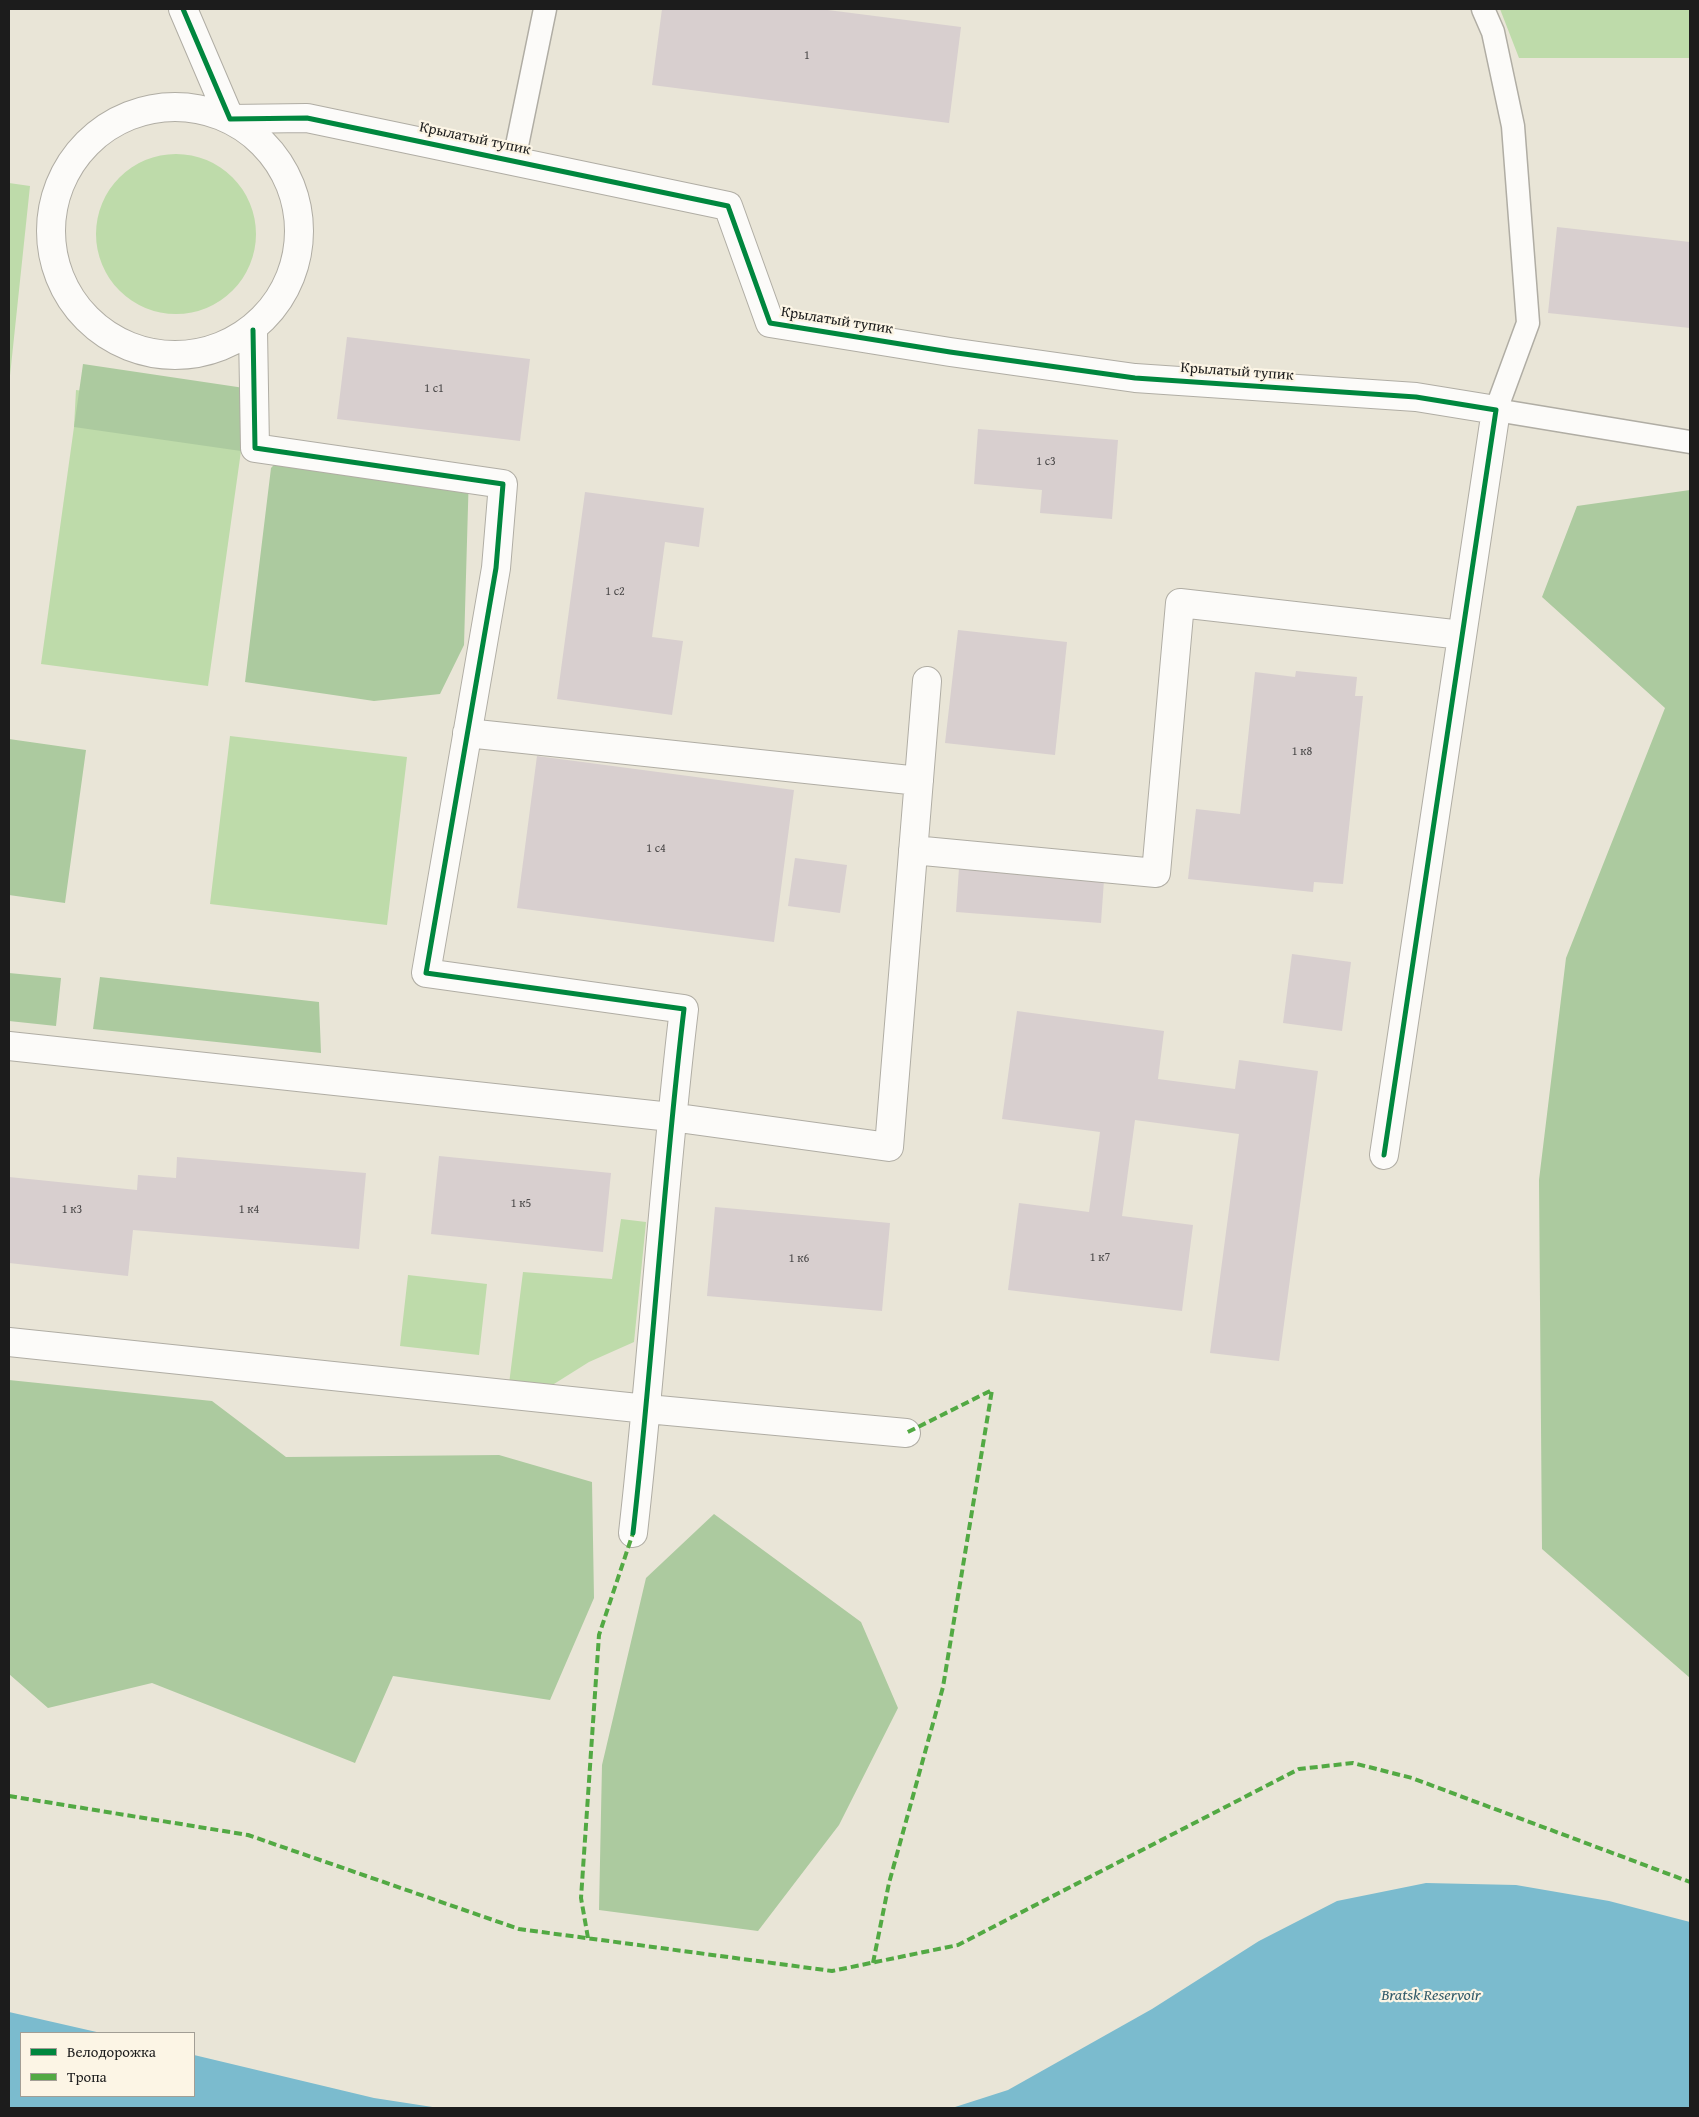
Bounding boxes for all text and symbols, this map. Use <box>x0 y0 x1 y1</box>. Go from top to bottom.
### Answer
house number: 1 <box>804 49 810 63</box>
street label: Крылатый тупик <box>418 118 532 160</box>
street label: Крылатый тупик <box>780 303 894 339</box>
street label: Крылатый тупик <box>1180 359 1294 385</box>
house number: 1 с1 <box>424 382 444 396</box>
house number: 1 с3 <box>1036 455 1056 469</box>
house number: 1 с2 <box>605 585 625 599</box>
house number: 1 к8 <box>1292 745 1312 759</box>
house number: 1 с4 <box>646 842 666 856</box>
house number: 1 к5 <box>511 1197 531 1211</box>
house number: 1 к3 <box>62 1203 82 1217</box>
house number: 1 к4 <box>239 1203 259 1217</box>
house number: 1 к7 <box>1090 1251 1110 1265</box>
house number: 1 к6 <box>789 1252 809 1266</box>
water label: Bratsk Reservoir <box>1381 1986 1481 2006</box>
legend <box>20 2032 195 2097</box>
text: Велодорожка <box>67 2041 156 2062</box>
text: Тропа <box>67 2066 107 2087</box>

